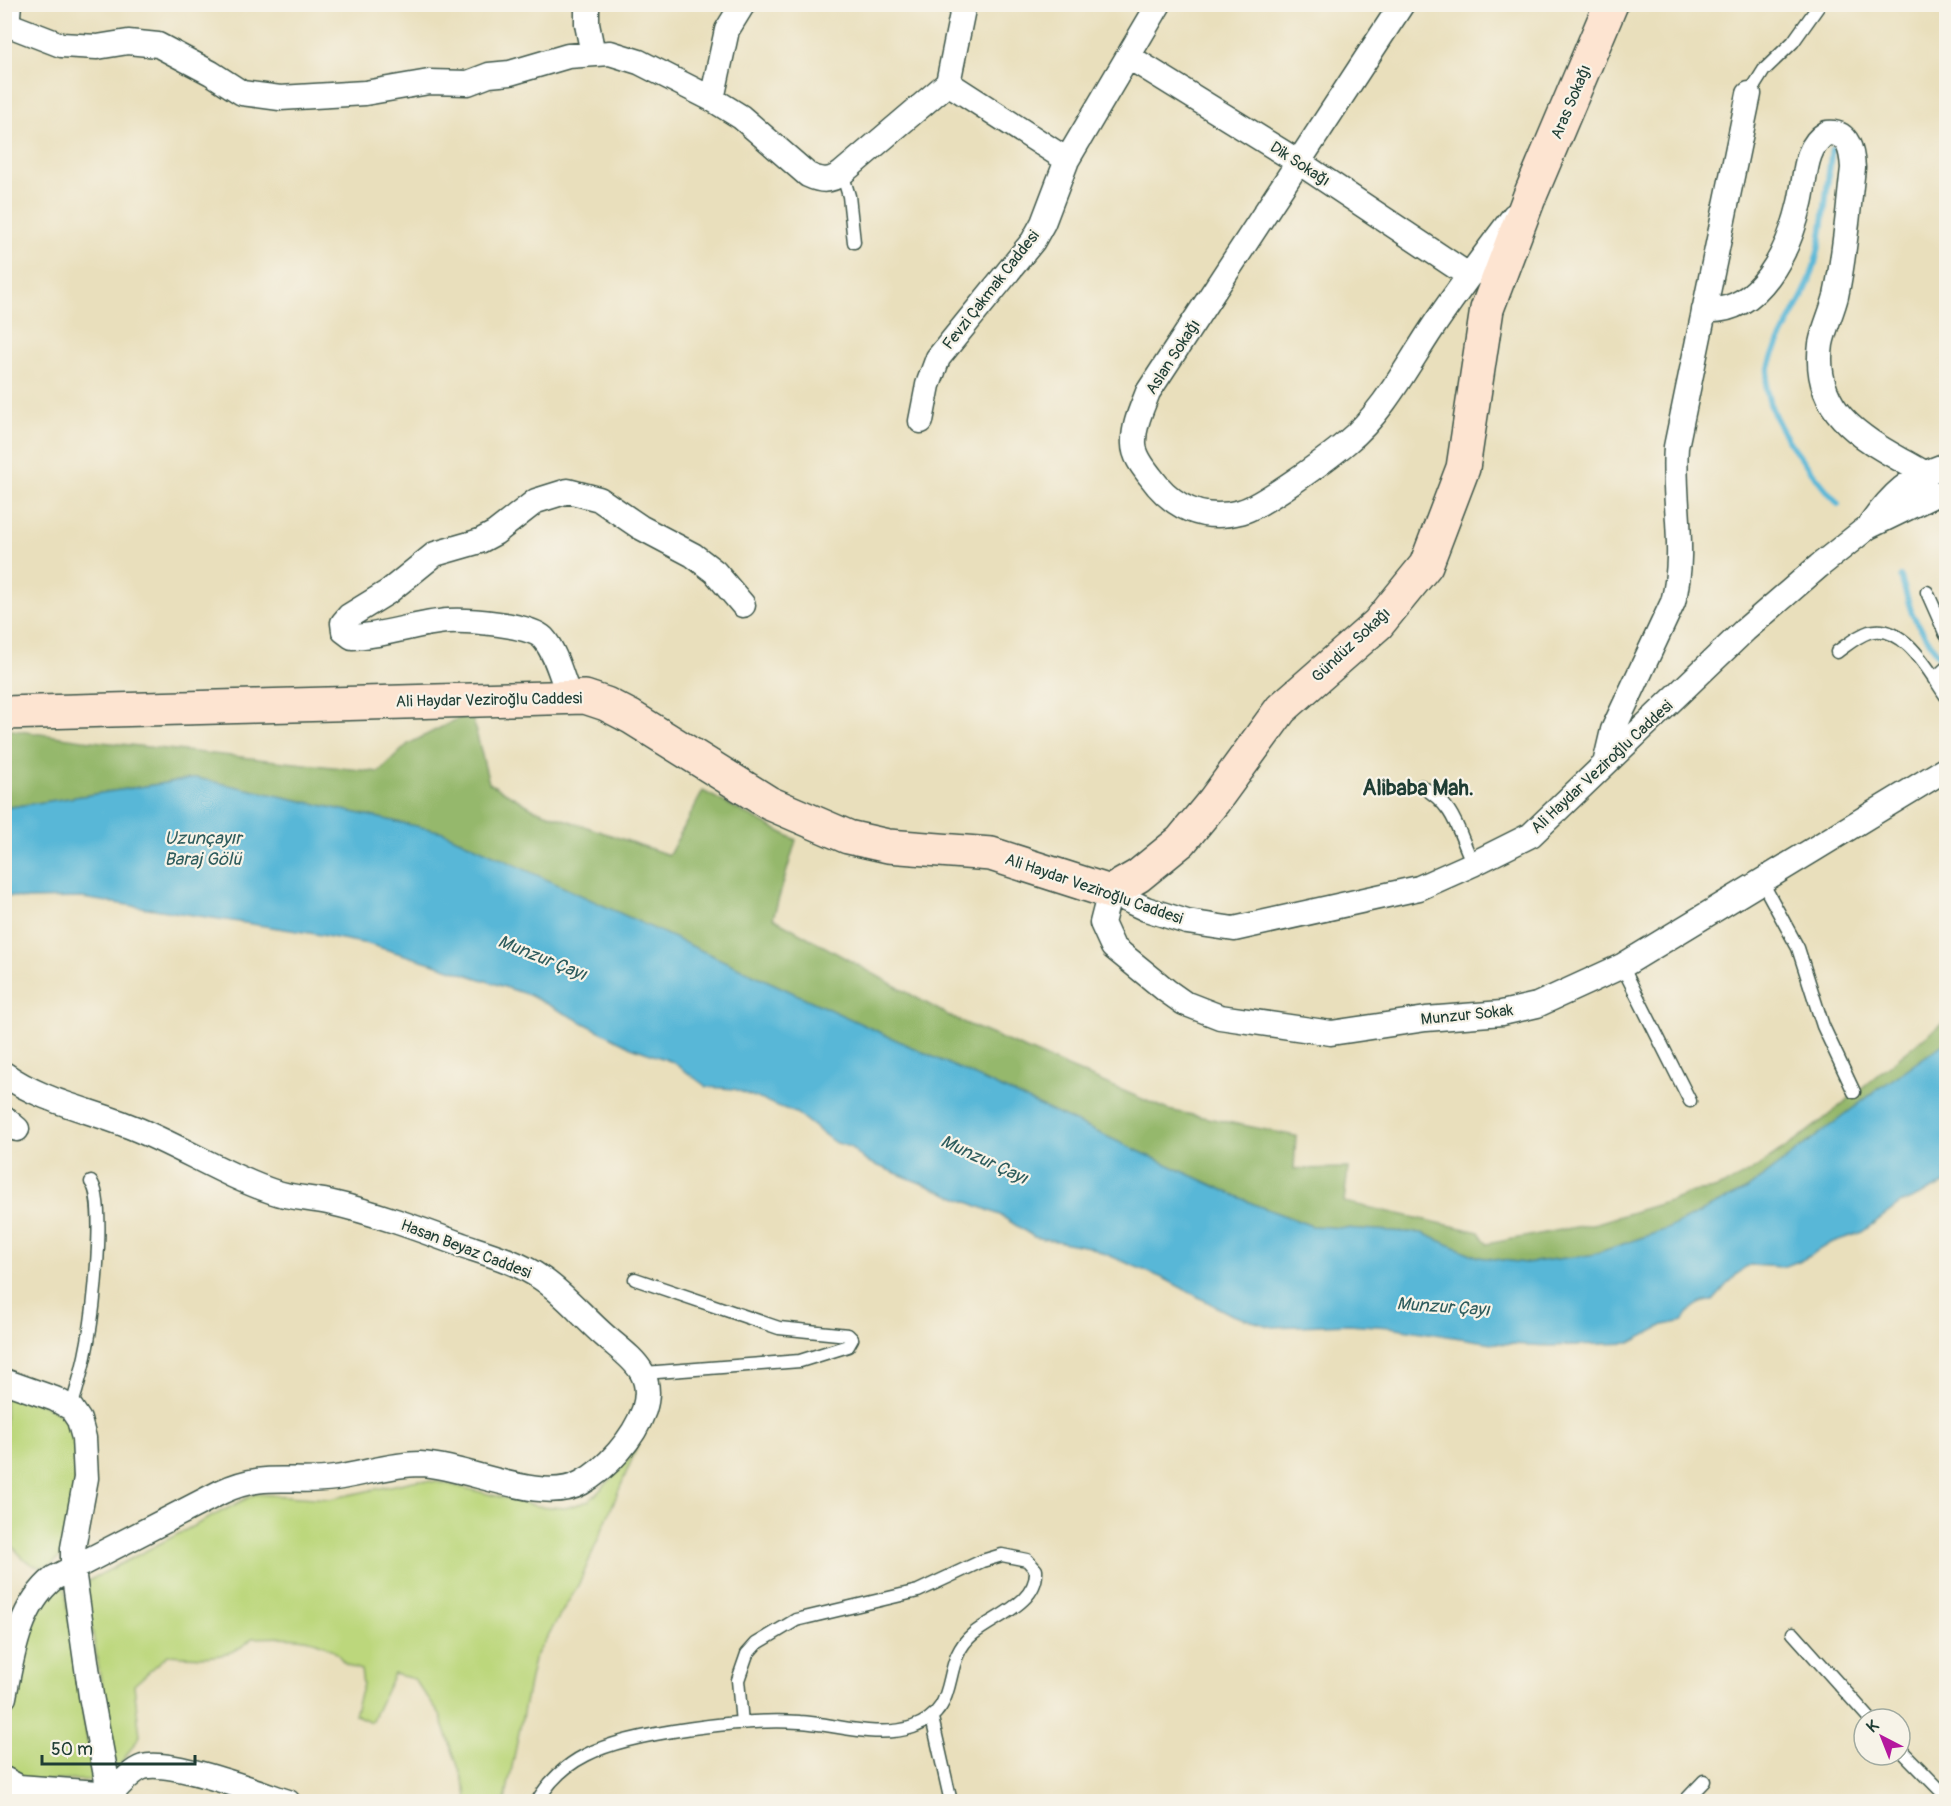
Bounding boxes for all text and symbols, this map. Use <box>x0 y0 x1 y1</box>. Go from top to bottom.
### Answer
street label: Aras Sokağı <box>1546 62 1596 142</box>
street label: Dik Sokağı <box>1266 137 1334 191</box>
street label: Fevzi Çakmak Caddesi <box>938 226 1044 354</box>
street label: Aslan Sokağı <box>1141 316 1205 398</box>
street label: Gündüz Sokağı <box>1307 603 1395 687</box>
street label: Ali Haydar Veziroğlu Caddesi <box>395 688 583 712</box>
street label: Ali Haydar Veziroğlu Caddesi <box>1527 696 1677 838</box>
district label: Alibaba Mah. <box>1362 774 1474 802</box>
water label: Uzunçayır Baraj Gölü <box>164 827 244 871</box>
street label: Ali Haydar Veziroğlu Caddesi <box>1002 849 1186 929</box>
water label: Munzur Çayı <box>495 930 591 987</box>
street label: Munzur Sokak <box>1420 1000 1515 1030</box>
water label: Munzur Çayı <box>937 1130 1032 1191</box>
street label: Hasan Beyaz Caddesi <box>398 1215 534 1283</box>
water label: Munzur Çayı <box>1396 1292 1491 1322</box>
north arrow <box>1852 1707 1912 1767</box>
text: K <box>1862 1716 1883 1737</box>
scale bar <box>42 1728 195 1766</box>
text: 50 m <box>51 1738 93 1761</box>

